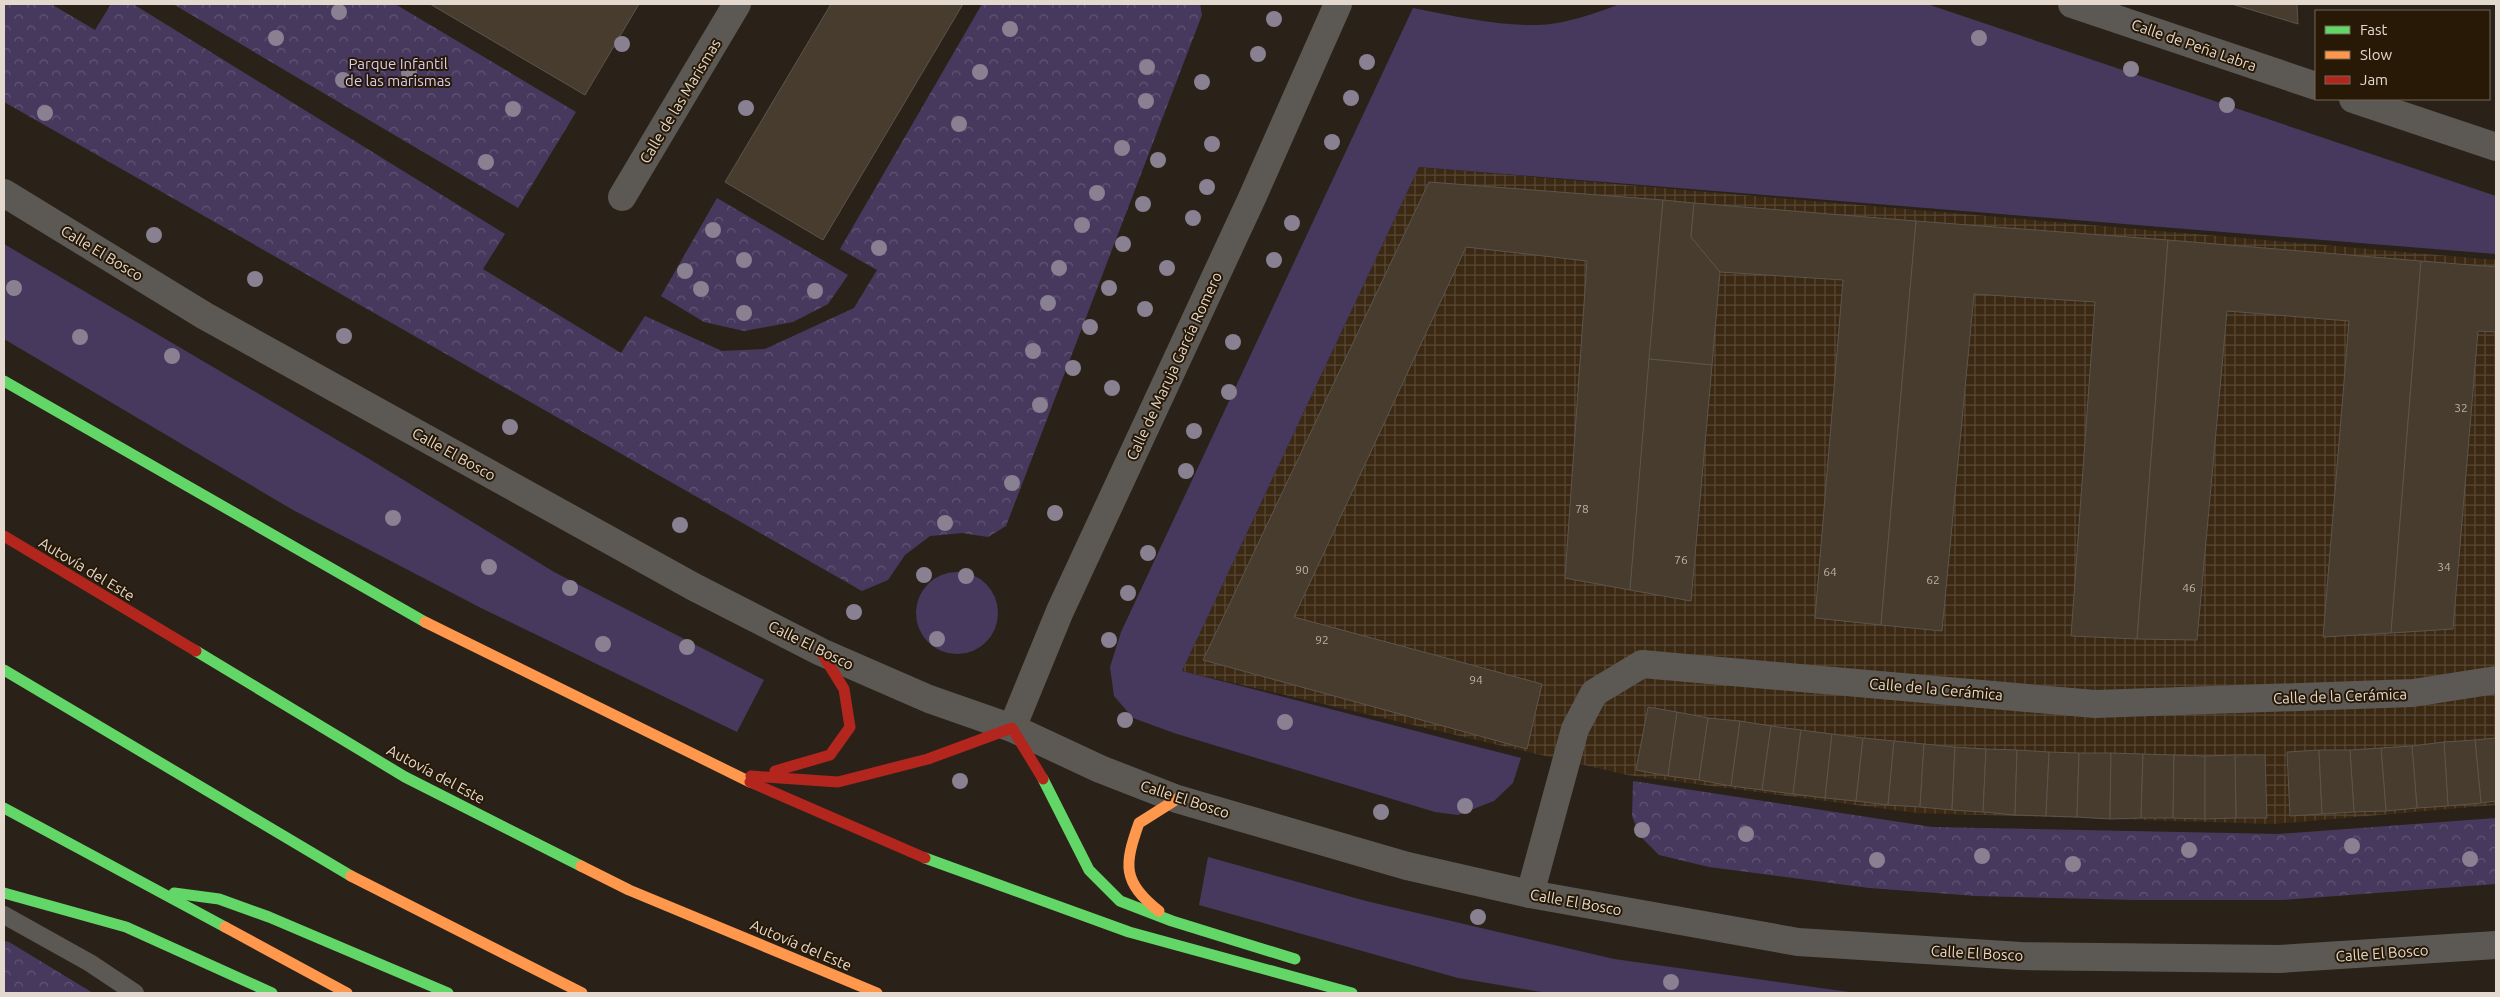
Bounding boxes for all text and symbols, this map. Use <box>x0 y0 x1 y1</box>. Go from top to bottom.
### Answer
legend <box>2315 10 2490 100</box>
street label: Calle de Peña Labra <box>2129 16 2259 74</box>
text: Fast <box>2360 21 2388 38</box>
street label: Calle de las Marismas <box>636 36 724 166</box>
text: Slow <box>2360 46 2393 63</box>
park label: Parque Infantil de las marismas <box>345 55 451 89</box>
text: Jam <box>2360 71 2388 88</box>
street label: Calle El Bosco <box>58 222 146 284</box>
street label: Calle de Maruja García Romero <box>1123 269 1225 463</box>
house number: 32 <box>2454 401 2468 414</box>
street label: Calle El Bosco <box>409 424 499 484</box>
house number: 78 <box>1575 502 1589 515</box>
street label: Autovía del Este <box>36 534 138 604</box>
house number: 76 <box>1674 553 1688 566</box>
house number: 34 <box>2437 560 2451 573</box>
house number: 90 <box>1295 563 1309 576</box>
house number: 64 <box>1823 565 1837 578</box>
house number: 62 <box>1926 573 1940 586</box>
house number: 46 <box>2182 581 2196 594</box>
street label: Calle El Bosco <box>766 617 856 673</box>
house number: 92 <box>1315 633 1329 646</box>
house number: 94 <box>1469 673 1483 686</box>
street label: Calle de la Cerámica <box>1868 675 2004 703</box>
street label: Calle de la Cerámica <box>2273 685 2407 707</box>
street label: Autovía del Este <box>384 741 488 807</box>
street label: Calle El Bosco <box>1138 777 1232 821</box>
street label: Calle El Bosco <box>1529 886 1623 918</box>
street label: Autovía del Este <box>748 916 854 974</box>
street label: Calle El Bosco <box>2335 941 2429 965</box>
street label: Calle El Bosco <box>1930 942 2024 964</box>

